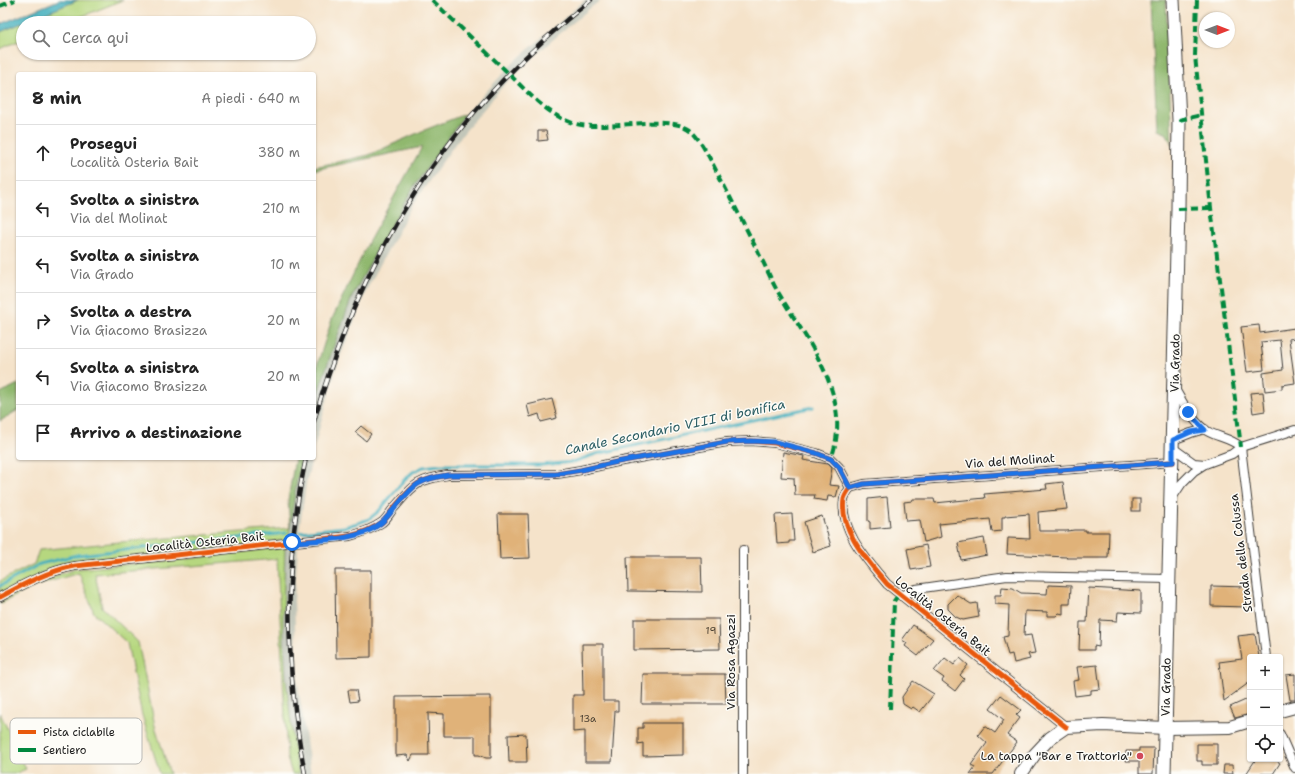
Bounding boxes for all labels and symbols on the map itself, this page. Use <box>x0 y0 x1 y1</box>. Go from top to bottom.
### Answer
north arrow <box>1199 12 1235 48</box>
street label: Via Grado <box>1166 333 1184 393</box>
water label: Canale Secondario VIII di bonifica <box>563 395 787 459</box>
route end <box>1179 403 1197 421</box>
street label: Via del Molinat <box>964 450 1056 472</box>
street label: Strada della Colussa <box>1226 492 1256 613</box>
street label: Località Osteria Bait <box>145 528 265 556</box>
route start <box>283 533 301 551</box>
street label: Località Osteria Bait <box>892 572 994 660</box>
street label: Via Rosa Agazzi <box>723 614 739 710</box>
house number: 19 <box>706 624 716 637</box>
street label: Via Grado <box>1157 657 1175 717</box>
house number: 13a <box>580 712 597 725</box>
legend <box>10 718 142 764</box>
text: Pista ciclabile <box>43 725 115 740</box>
text: Sentiero <box>43 743 87 758</box>
place label: La tappa "Bar e Trattoria" <box>980 748 1132 764</box>
marker: La tappa "Bar e Trattoria" <box>1135 751 1145 761</box>

